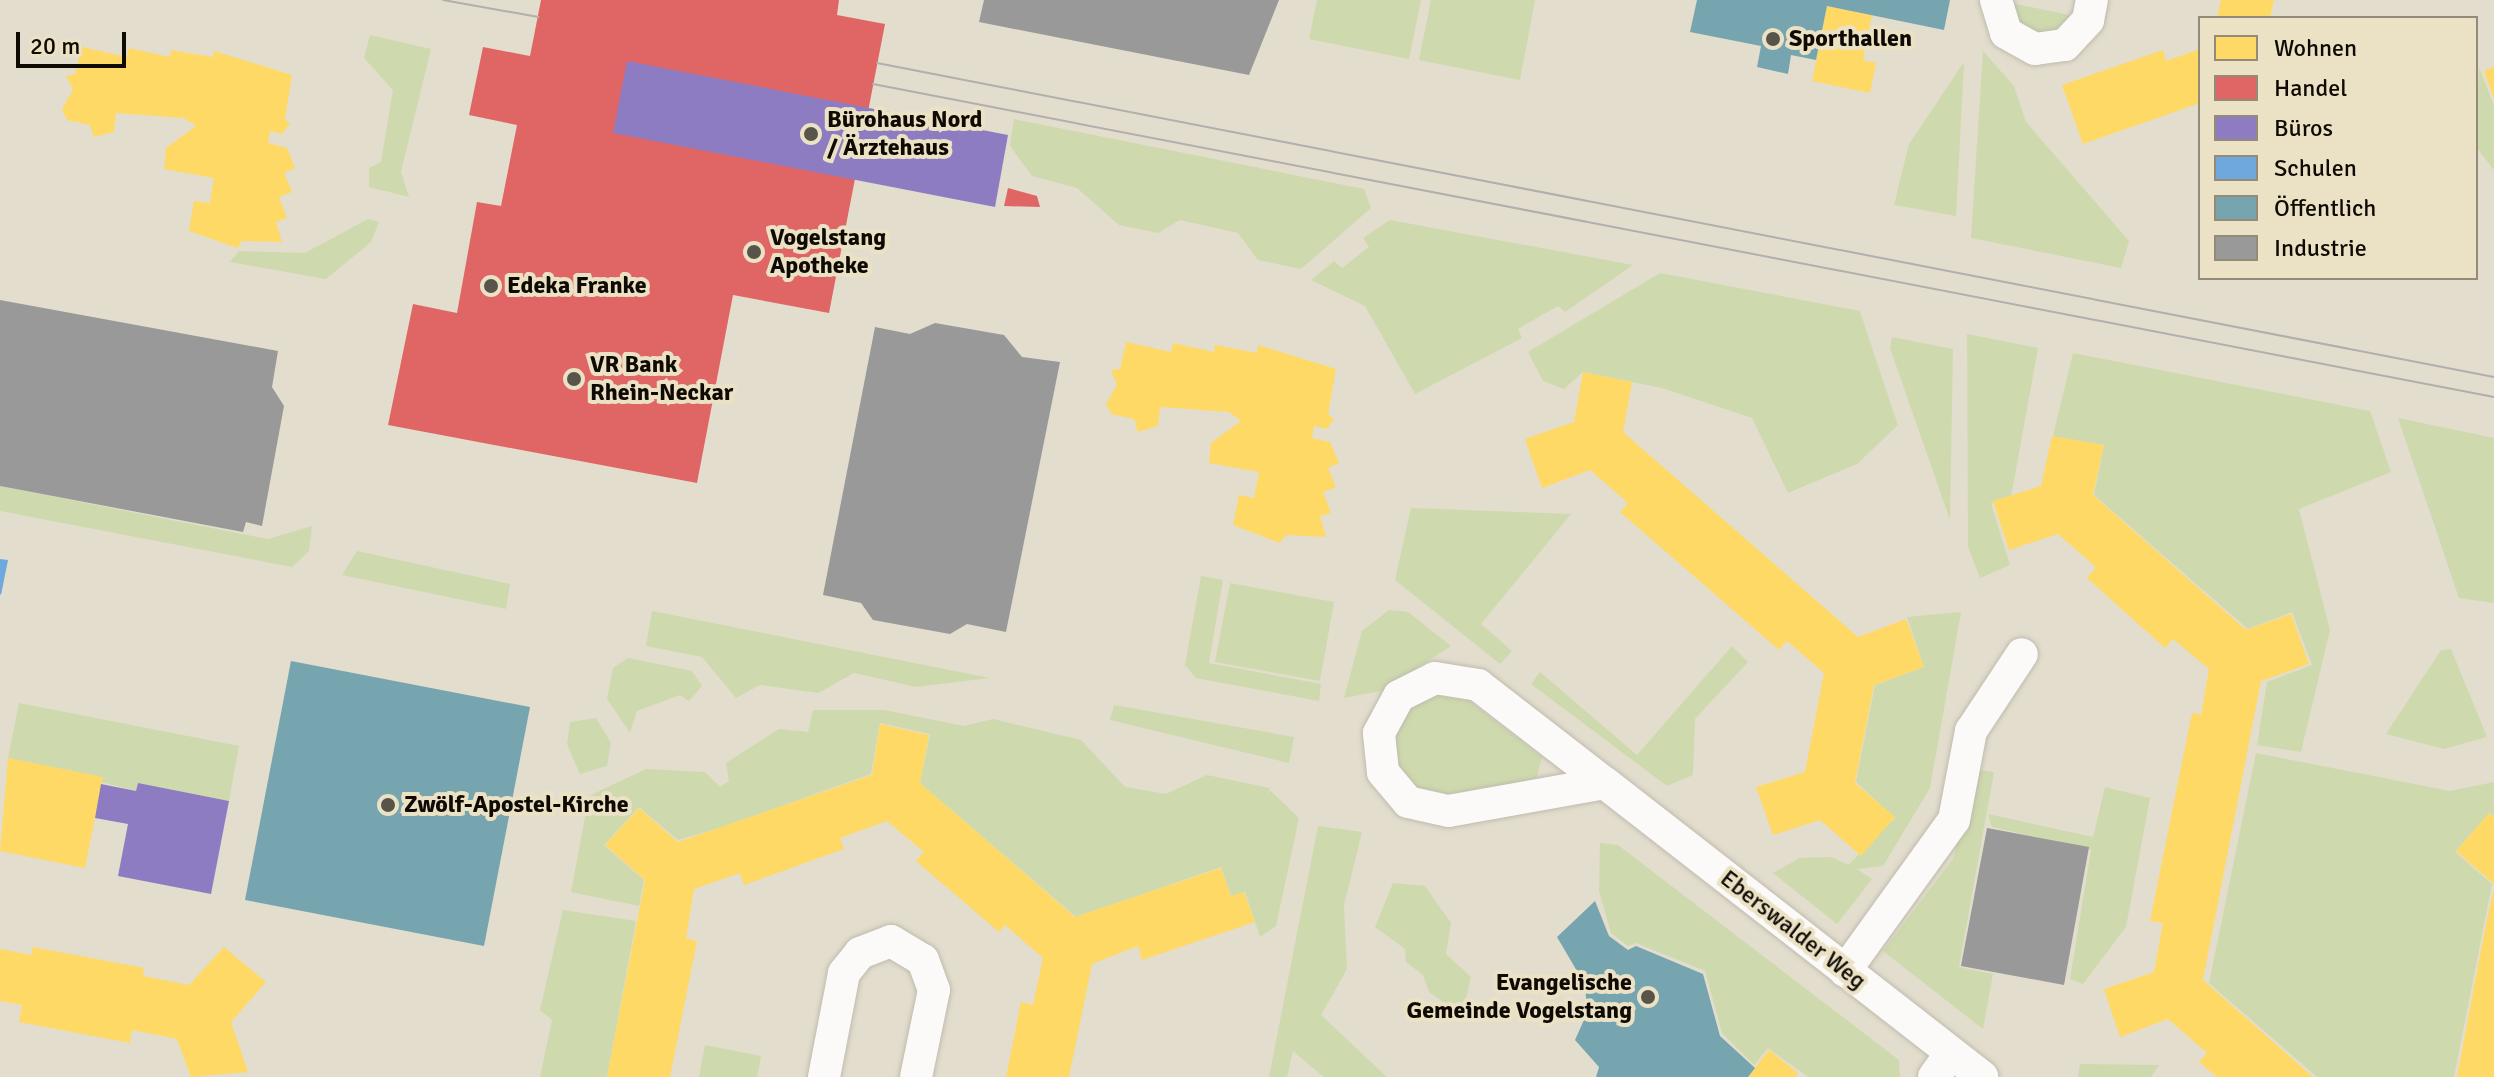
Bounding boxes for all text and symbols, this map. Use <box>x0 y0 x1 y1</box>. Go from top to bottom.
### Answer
scale bar <box>20 16 130 66</box>
legend <box>2198 16 2478 280</box>
place label: Sporthallen <box>1789 25 1912 53</box>
marker: Sporthallen <box>1764 30 1782 48</box>
text: 20 m <box>30 31 80 61</box>
text: Wohnen <box>2274 33 2357 63</box>
text: Handel <box>2274 73 2347 103</box>
place label: Bürohaus Nord / Ärztehaus <box>827 106 982 162</box>
text: Büros <box>2274 113 2333 143</box>
marker: Bürohaus Nord / Ärztehaus <box>802 125 820 143</box>
text: Schulen <box>2274 153 2357 183</box>
text: Öffentlich <box>2274 193 2376 223</box>
place label: Vogelstang Apotheke <box>770 224 886 280</box>
text: Industrie <box>2274 233 2367 263</box>
marker: Vogelstang Apotheke <box>745 243 763 261</box>
place label: Edeka Franke <box>507 272 647 300</box>
marker: Edeka Franke <box>482 277 500 295</box>
place label: VR Bank Rhein-Neckar <box>590 351 733 407</box>
marker: VR Bank Rhein-Neckar <box>565 370 583 388</box>
place label: Zwölf-Apostel-Kirche <box>404 791 629 819</box>
marker: Zwölf-Apostel-Kirche <box>379 796 397 814</box>
street label: Eberswalder Weg <box>1714 864 1872 996</box>
place label: Evangelische Gemeinde Vogelstang <box>1406 969 1632 1025</box>
marker: Evangelische Gemeinde Vogelstang <box>1639 988 1657 1006</box>

